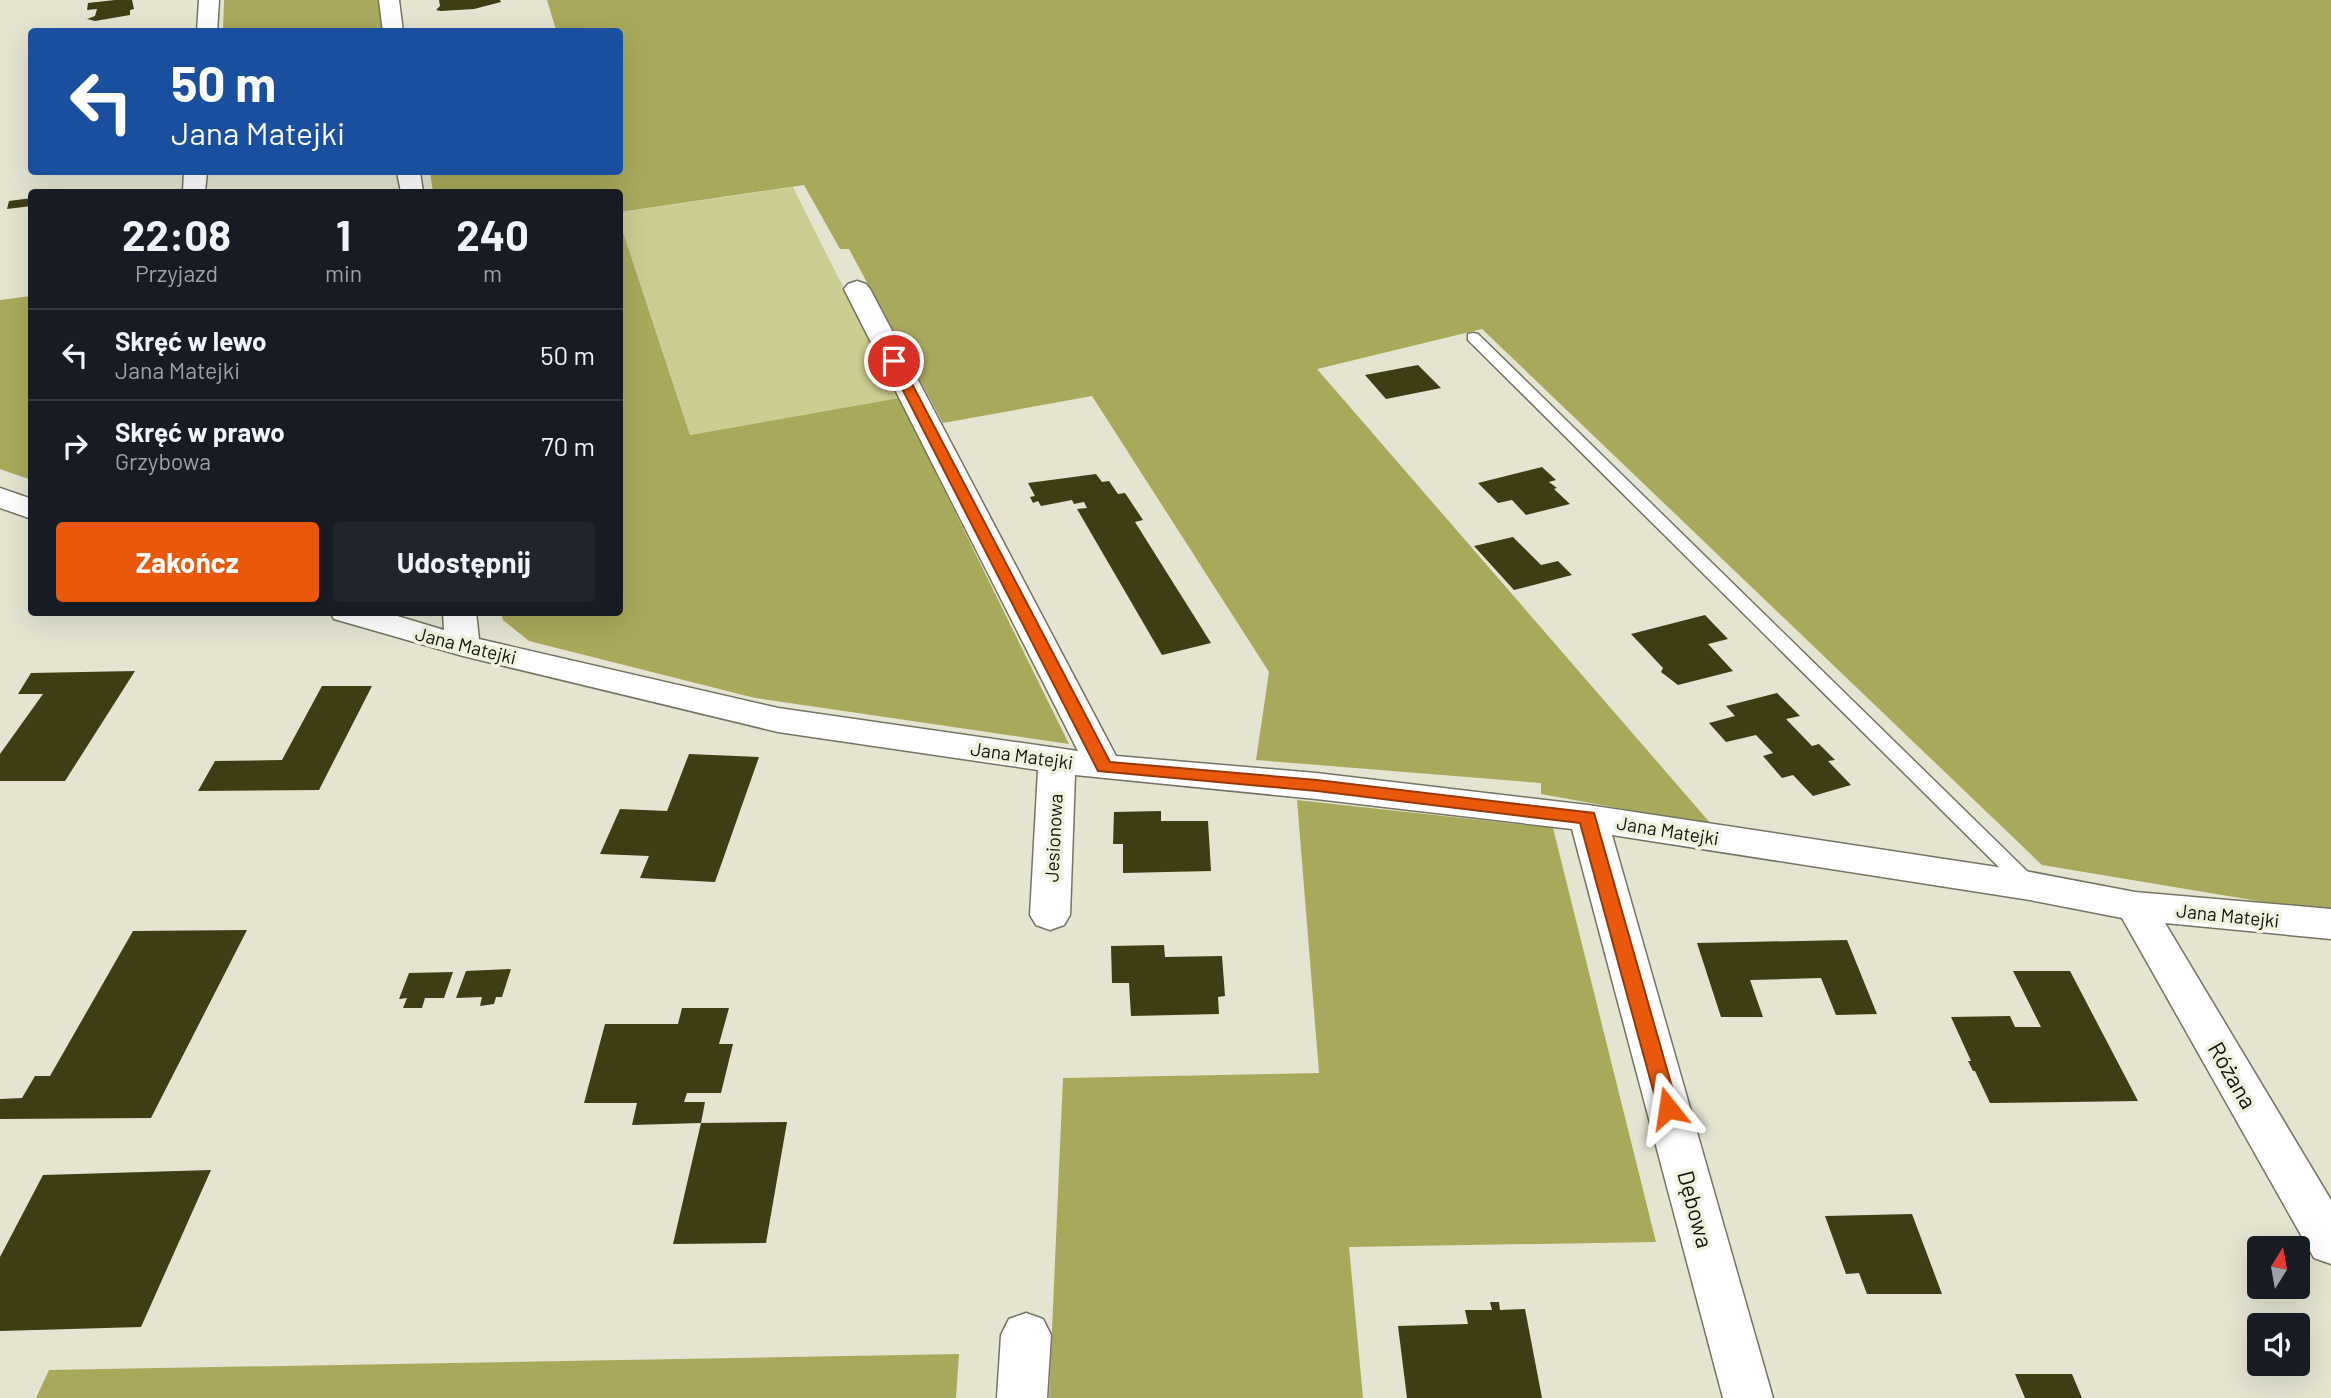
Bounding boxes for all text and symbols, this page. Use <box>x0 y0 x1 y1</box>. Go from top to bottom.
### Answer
text: 50 m <box>171 53 276 112</box>
icon: left <box>56 56 147 147</box>
text: Jana Matejki <box>171 113 345 151</box>
text: 22:08 <box>122 209 231 259</box>
text: 1 <box>336 209 351 259</box>
text: 240 <box>456 209 529 259</box>
text: Przyjazd <box>135 259 218 287</box>
text: min <box>325 259 362 287</box>
text: m <box>483 259 502 287</box>
text: Skręć w lewo <box>115 325 267 356</box>
pin <box>864 331 924 391</box>
icon: left <box>56 336 94 374</box>
text: 50 m <box>540 339 595 370</box>
icon: arrive <box>875 342 913 380</box>
text: Jana Matejki <box>115 356 240 384</box>
text: Skręć w prawo <box>115 416 285 447</box>
icon: right <box>56 427 94 465</box>
text: 70 m <box>541 430 595 461</box>
text: Grzybowa <box>115 447 211 475</box>
button: Zakończ <box>56 522 319 602</box>
button: Udostępnij <box>333 522 595 602</box>
street label: Jana Matejki <box>413 621 519 669</box>
street label: Jana Matejki <box>969 736 1075 774</box>
street label: Jesionowa <box>1039 793 1067 883</box>
street label: Jana Matejki <box>1615 811 1721 849</box>
street label: Jana Matejki <box>2175 898 2281 932</box>
street label: Różana <box>2203 1037 2263 1113</box>
position arrow <box>1631 1071 1705 1145</box>
street label: Dębowa <box>1672 1167 1720 1251</box>
north arrow <box>2247 1236 2310 1298</box>
map controls <box>2247 1236 2310 1376</box>
button: sound <box>2247 1313 2310 1376</box>

